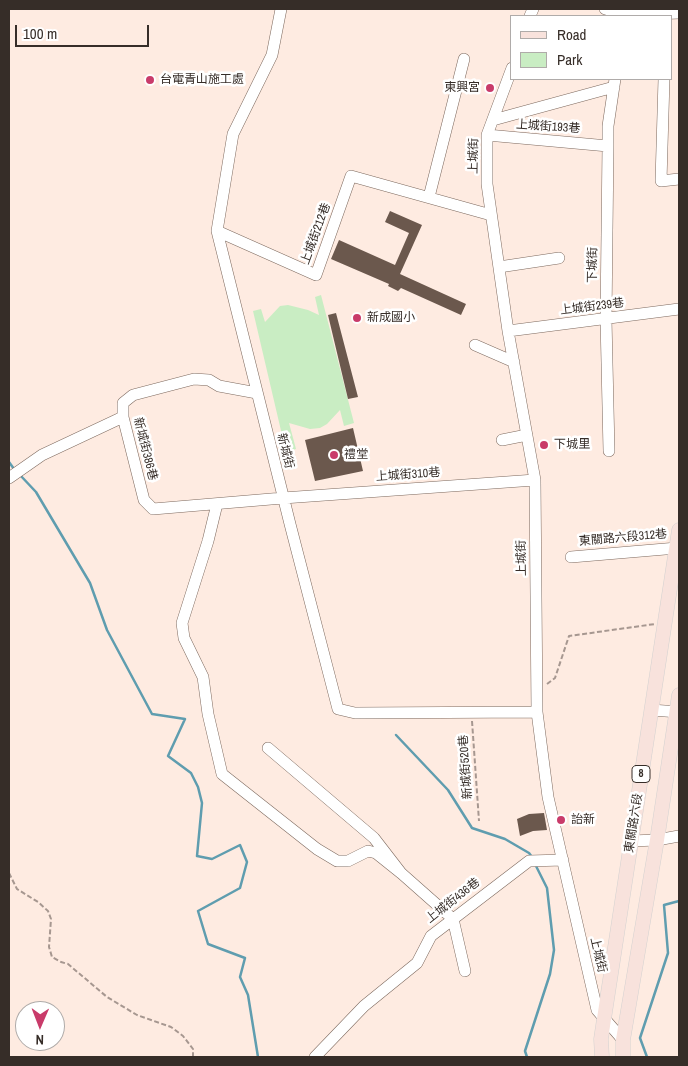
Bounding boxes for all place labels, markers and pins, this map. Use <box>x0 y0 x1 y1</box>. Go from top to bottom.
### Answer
place label: 台電青山施工處 <box>160 73 244 87</box>
marker: 台電青山施工處 <box>144 74 156 86</box>
place label: 東興宮 <box>444 81 480 95</box>
marker: 東興宮 <box>484 82 496 94</box>
place label: 新成國小 <box>367 311 415 325</box>
marker: 新成國小 <box>351 312 363 324</box>
place label: 下城里 <box>554 438 590 452</box>
marker: 下城里 <box>538 439 550 451</box>
place label: 禮堂 <box>344 448 368 462</box>
marker: 禮堂 <box>328 449 340 461</box>
place label: 詒新 <box>571 813 595 827</box>
marker: 詒新 <box>555 814 567 826</box>

